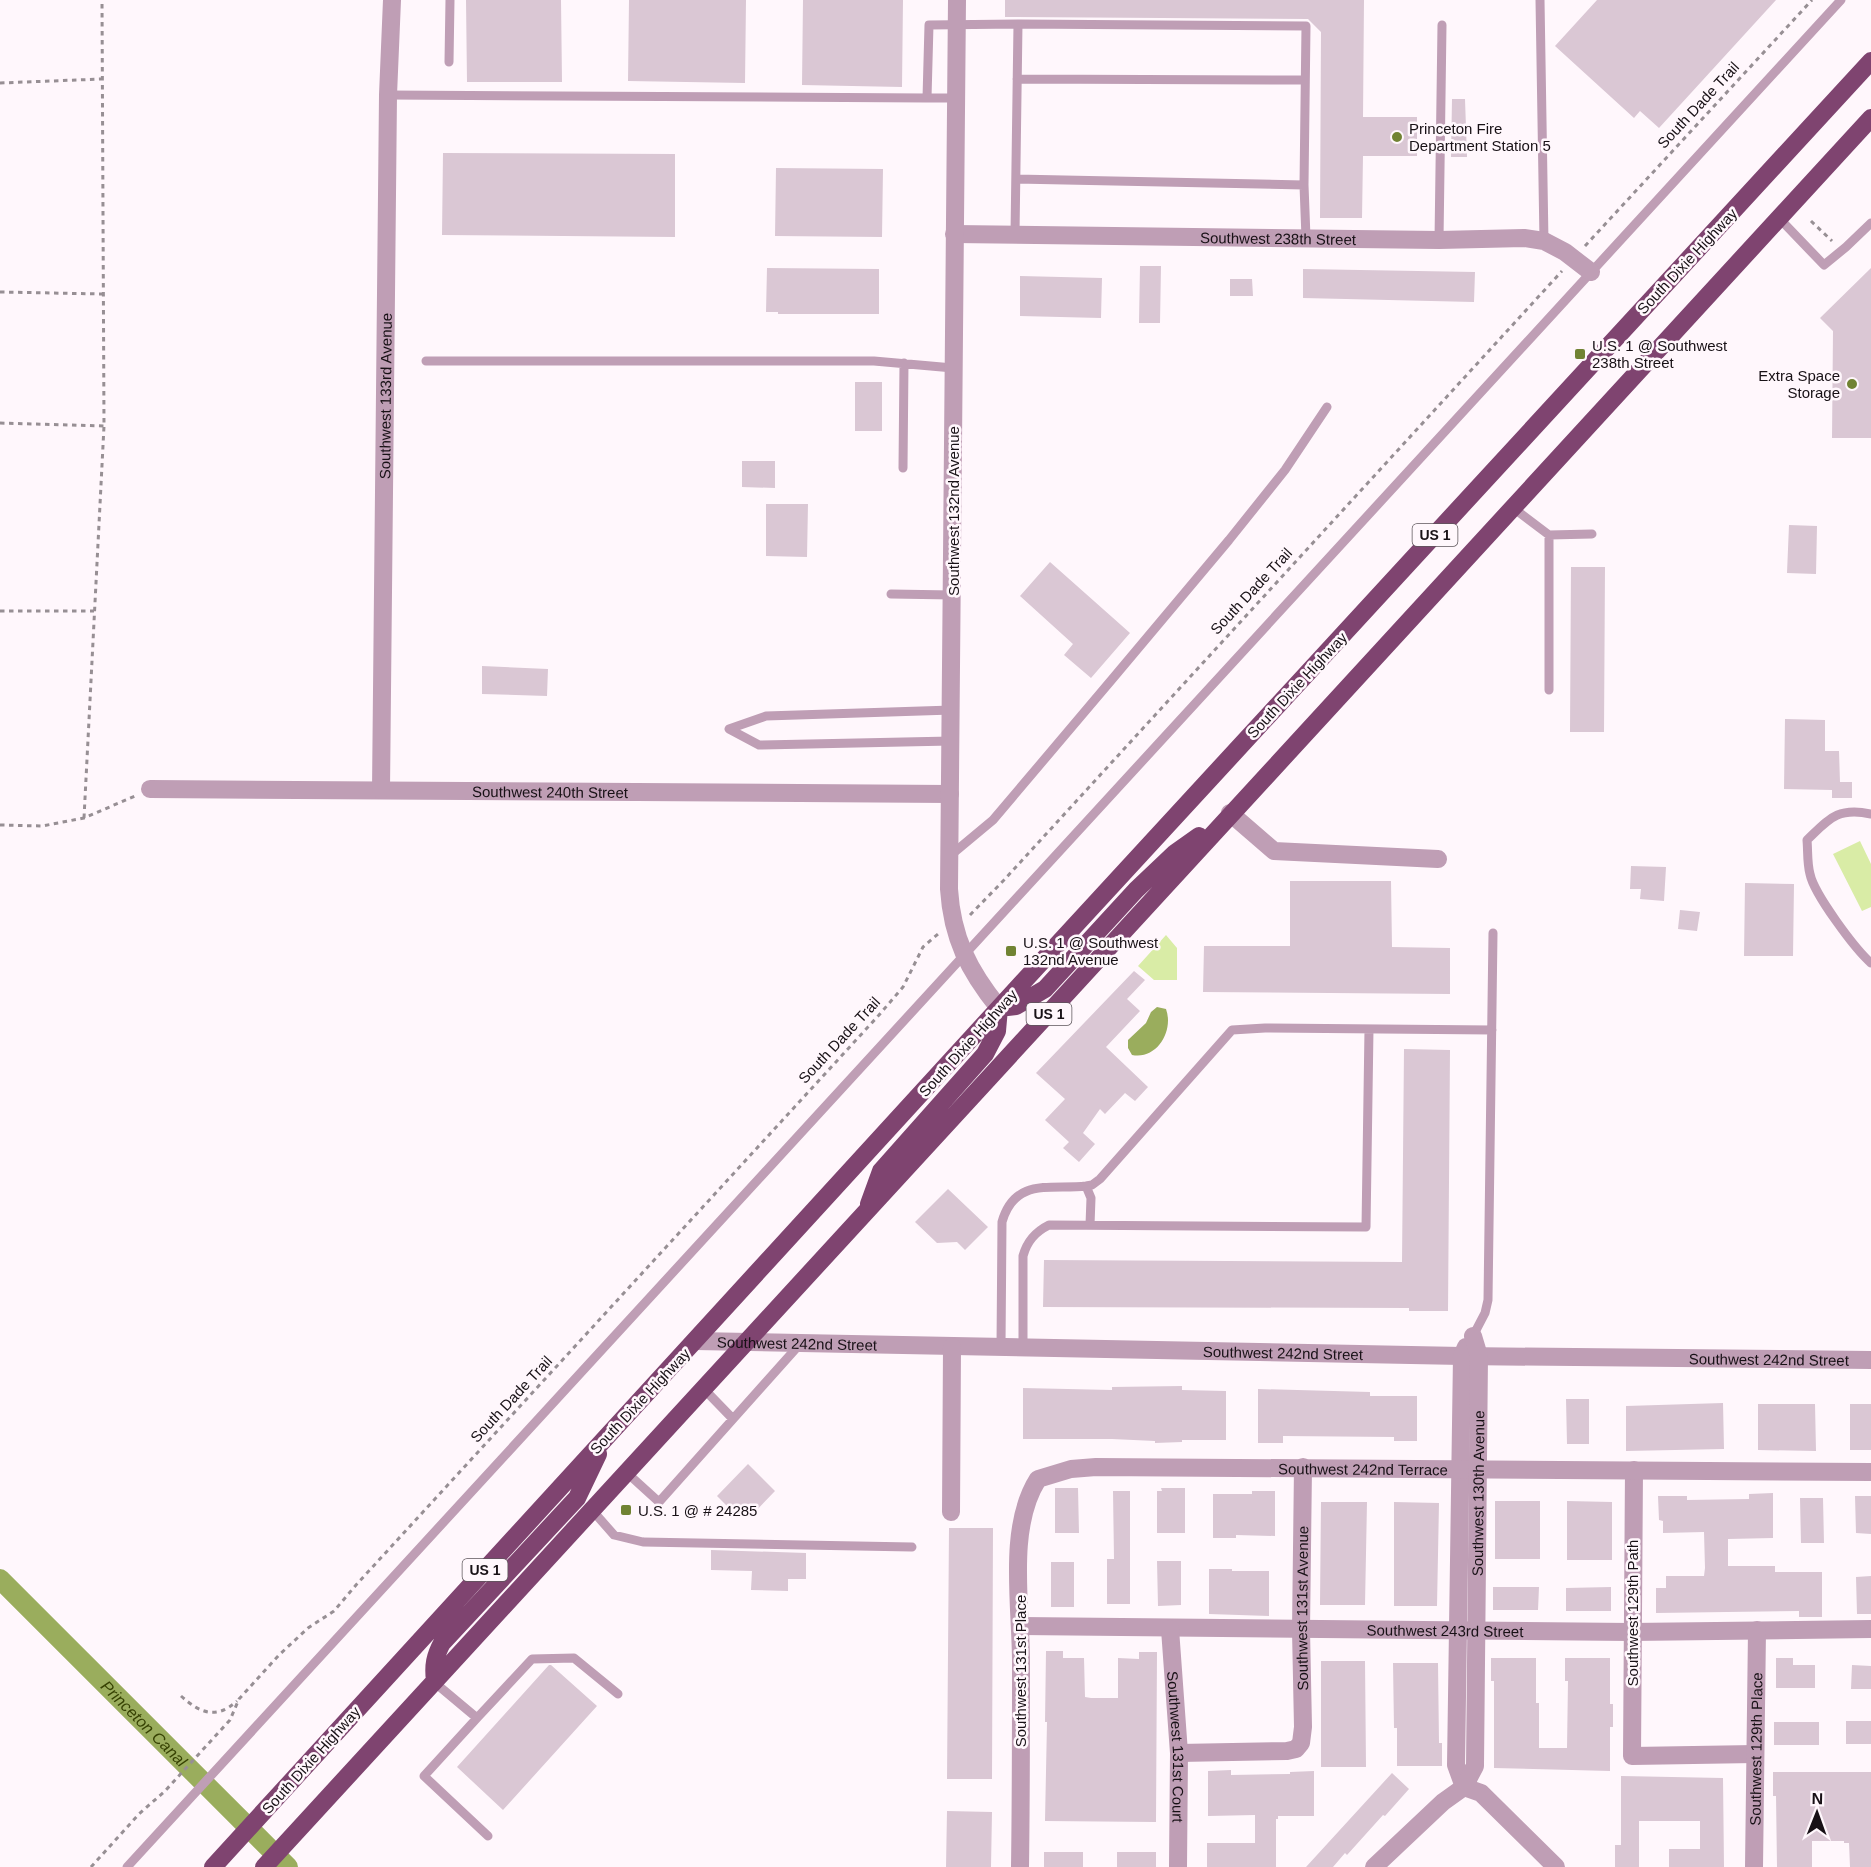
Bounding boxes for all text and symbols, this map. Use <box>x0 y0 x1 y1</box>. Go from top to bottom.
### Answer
street label: South Dade Trail <box>1654 58 1742 152</box>
place label: Princeton Fire Department Station 5 <box>1409 120 1551 154</box>
marker: Princeton Fire Department Station 5 <box>1390 130 1404 144</box>
street label: South Dixie Highway <box>1634 204 1741 317</box>
street label: Southwest 238th Street <box>1200 229 1357 247</box>
street label: Southwest 133rd Avenue <box>376 313 394 479</box>
place label: U.S. 1 @ Southwest 238th Street <box>1592 337 1728 371</box>
marker: U.S. 1 @ Southwest 238th Street <box>1573 347 1587 361</box>
place label: Extra Space Storage <box>1758 367 1840 401</box>
marker: Extra Space Storage <box>1845 377 1859 391</box>
street label: Southwest 132nd Avenue <box>945 426 962 596</box>
road number: US 1 <box>1412 524 1458 546</box>
street label: South Dade Trail <box>1207 544 1295 638</box>
street label: South Dixie Highway <box>1244 628 1351 741</box>
street label: Southwest 240th Street <box>472 783 629 800</box>
place label: U.S. 1 @ Southwest 132nd Avenue <box>1023 934 1159 968</box>
marker: U.S. 1 @ Southwest 132nd Avenue <box>1004 944 1018 958</box>
street label: South Dixie Highway <box>915 986 1021 1100</box>
street label: South Dade Trail <box>795 993 883 1087</box>
road number: US 1 <box>1026 1003 1072 1025</box>
street label: Southwest 242nd Street <box>717 1333 878 1353</box>
street label: Southwest 242nd Street <box>1203 1342 1364 1363</box>
street label: South Dixie Highway <box>587 1344 694 1457</box>
street label: Southwest 242nd Street <box>1689 1350 1850 1368</box>
street label: South Dade Trail <box>467 1352 555 1446</box>
street label: Southwest 130th Avenue <box>1468 1410 1487 1576</box>
street label: Southwest 242nd Terrace <box>1278 1460 1448 1478</box>
place label: U.S. 1 @ # 24285 <box>638 1502 757 1519</box>
marker: U.S. 1 @ # 24285 <box>619 1503 633 1517</box>
street label: Southwest 131st Avenue <box>1292 1526 1311 1691</box>
street label: Southwest 129th Path <box>1624 1540 1641 1686</box>
road number: US 1 <box>462 1559 508 1581</box>
street label: Southwest 131st Place <box>1012 1595 1029 1747</box>
street label: Southwest 243rd Street <box>1366 1621 1524 1639</box>
street label: Southwest 131st Court <box>1165 1670 1188 1823</box>
street label: Southwest 129th Place <box>1746 1672 1765 1826</box>
water label: Princeton Canal <box>98 1677 191 1770</box>
street label: South Dixie Highway <box>258 1703 364 1817</box>
north arrow <box>1787 1783 1847 1843</box>
text: N <box>1811 1790 1823 1807</box>

